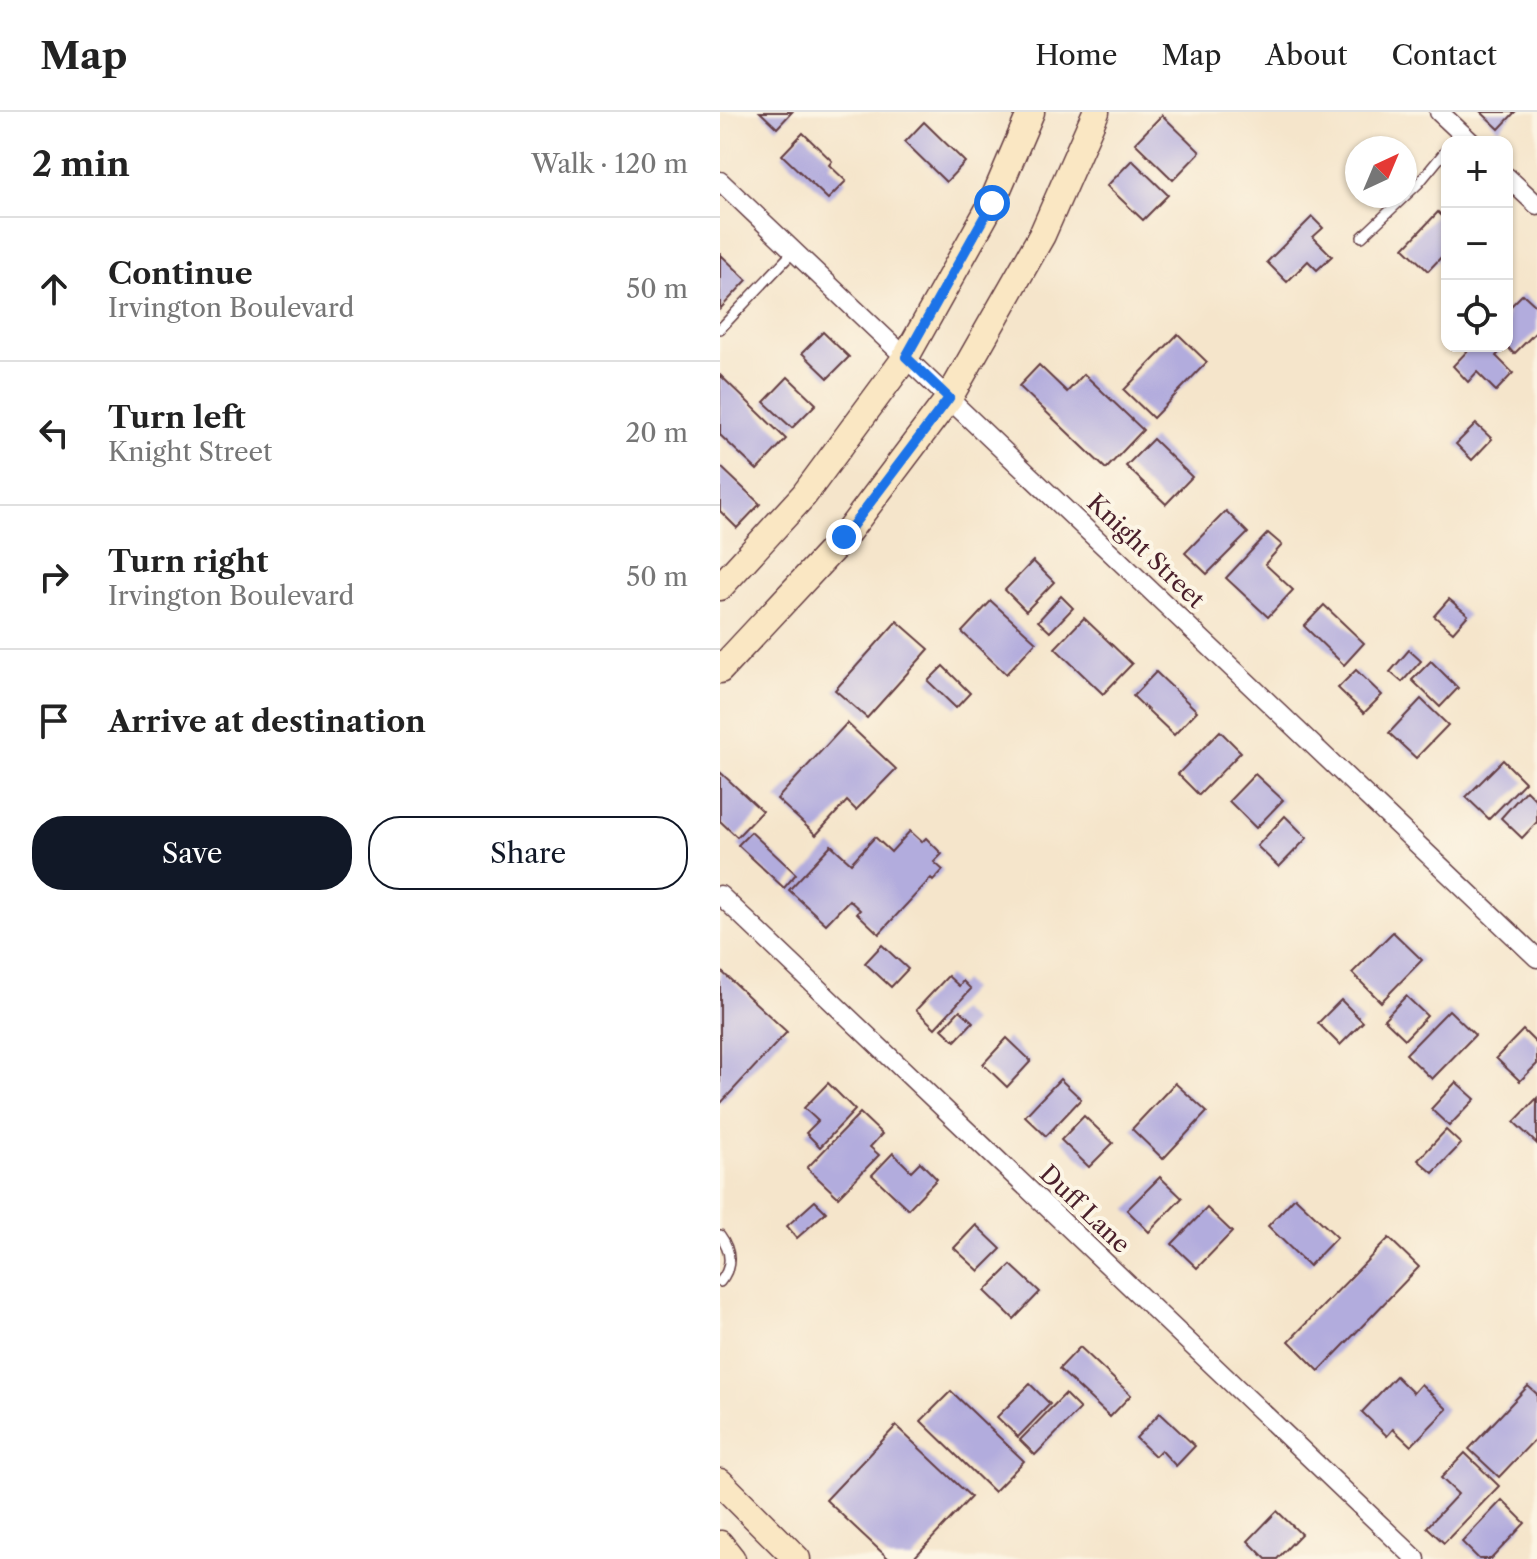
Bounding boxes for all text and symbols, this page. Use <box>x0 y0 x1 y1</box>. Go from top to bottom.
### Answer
text: Map <box>40 32 128 79</box>
text: Home <box>1035 38 1117 72</box>
text: Map <box>1161 38 1221 72</box>
text: About <box>1265 38 1347 72</box>
text: Contact <box>1391 38 1497 72</box>
north arrow <box>1345 136 1417 208</box>
map controls <box>1441 136 1513 352</box>
button: + <box>1441 136 1513 208</box>
text: 2 min <box>32 143 130 185</box>
text: Walk · 120 m <box>531 148 688 180</box>
route start <box>974 185 1010 221</box>
button: − <box>1441 208 1513 280</box>
text: Continue <box>108 255 253 292</box>
icon: ahead <box>32 267 76 311</box>
text: 50 m <box>626 273 688 305</box>
button: locate <box>1441 280 1513 352</box>
text: Irvington Boulevard <box>108 292 354 324</box>
text: Turn left <box>108 399 245 436</box>
icon: left <box>32 411 76 455</box>
text: 20 m <box>625 417 688 449</box>
text: Knight Street <box>108 436 272 468</box>
street label: Knight Street <box>1081 488 1211 614</box>
route end <box>826 519 862 555</box>
text: Turn right <box>108 543 268 580</box>
icon: right <box>32 555 76 599</box>
text: 50 m <box>626 561 688 593</box>
text: Irvington Boulevard <box>108 580 354 612</box>
icon: arrive <box>32 699 76 743</box>
text: Arrive at destination <box>108 703 426 740</box>
button: Save <box>32 816 352 890</box>
button: Share <box>368 816 688 890</box>
street label: Duff Lane <box>1034 1159 1136 1259</box>

